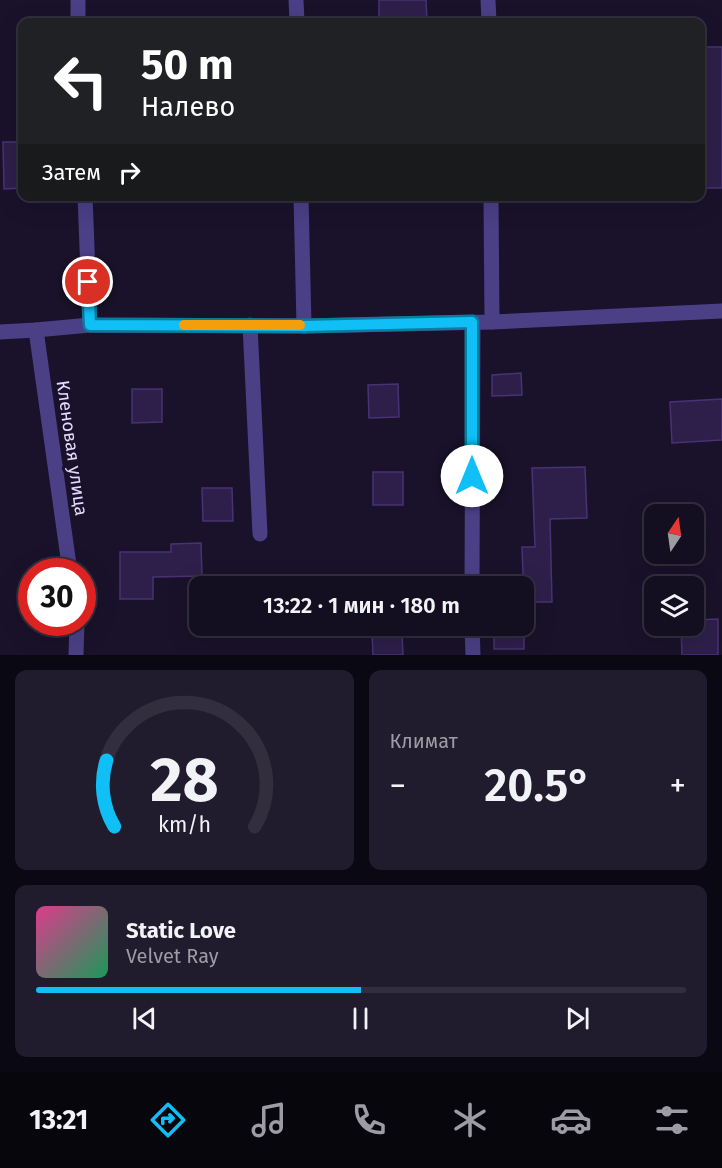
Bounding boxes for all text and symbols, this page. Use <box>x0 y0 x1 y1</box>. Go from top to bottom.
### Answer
text: 50 m <box>141 40 234 90</box>
icon: left <box>42 42 120 120</box>
text: Налево <box>141 91 235 123</box>
icon: right <box>113 156 146 189</box>
text: Затем <box>42 159 101 186</box>
pin <box>62 256 113 307</box>
icon: arrive <box>71 265 104 298</box>
street label: Кленовая улица <box>52 379 92 517</box>
position arrow <box>440 444 504 508</box>
north arrow <box>644 504 704 564</box>
map controls <box>644 504 704 636</box>
speed limit sign: 30 <box>18 558 96 636</box>
button: layers <box>644 576 704 636</box>
text: 13:22 · 1 мин · 180 m <box>263 592 460 619</box>
text: Климат <box>390 729 458 753</box>
text: 28 <box>150 743 219 818</box>
text: 20.5° <box>484 759 591 813</box>
text: − <box>390 766 406 806</box>
text: + <box>670 766 686 806</box>
text: km/h <box>158 812 211 838</box>
text: Static Love <box>126 917 236 944</box>
text: Velvet Ray <box>126 944 219 968</box>
icon: previous <box>128 1002 161 1035</box>
icon: pause <box>344 1002 377 1035</box>
icon: next <box>561 1002 594 1035</box>
icon: directions <box>147 1099 189 1141</box>
icon: music <box>248 1099 290 1141</box>
icon: phone <box>348 1099 390 1141</box>
icon: climate <box>449 1099 491 1141</box>
icon: car <box>550 1099 592 1141</box>
icon: filters <box>651 1099 693 1141</box>
text: 13:21 <box>29 1104 88 1136</box>

